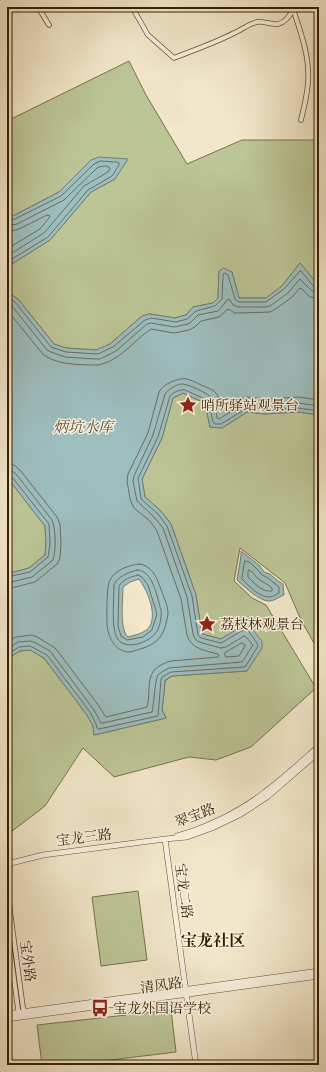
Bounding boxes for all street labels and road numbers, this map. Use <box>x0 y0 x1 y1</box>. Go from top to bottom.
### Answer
street label: 翠宝路 <box>172 799 218 831</box>
street label: 宝龙三路 <box>55 825 113 849</box>
street label: 宝龙二路 <box>171 862 197 920</box>
street label: 宝外路 <box>16 939 40 983</box>
street label: 清风路 <box>139 973 183 997</box>

